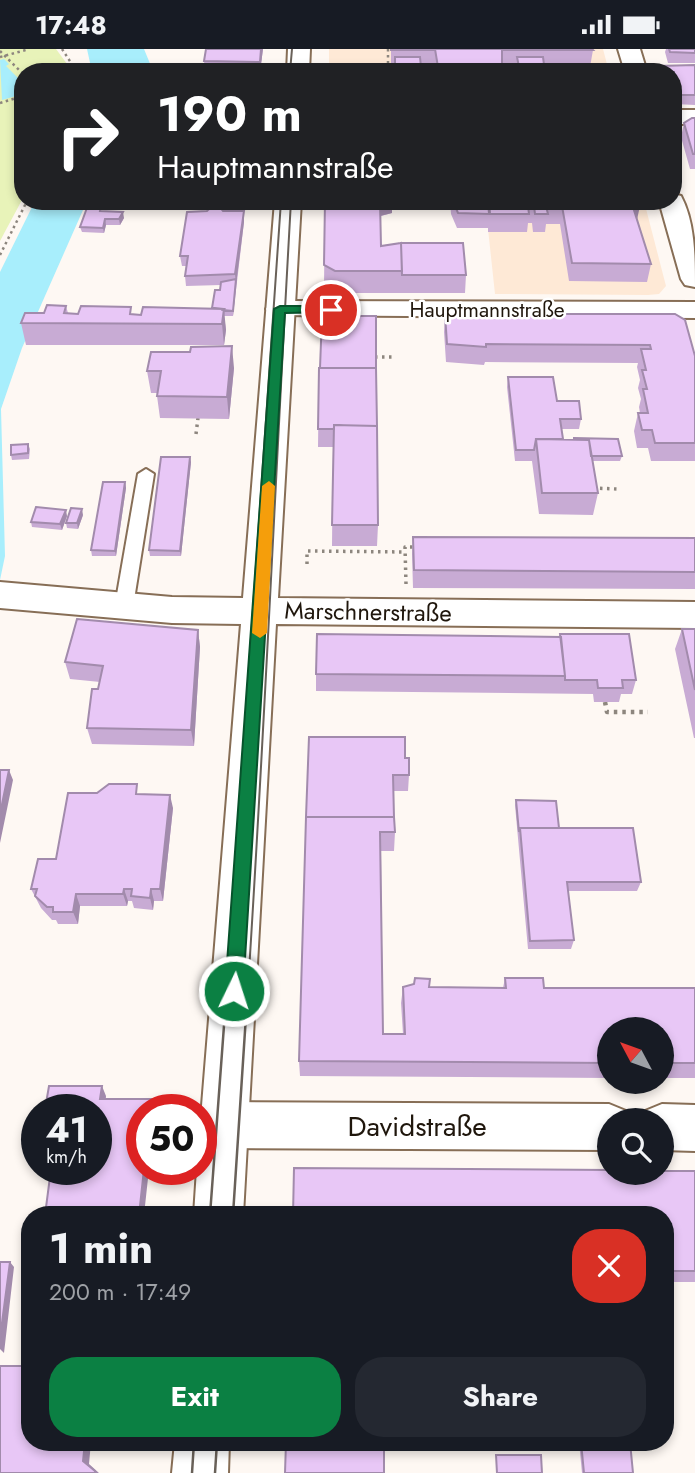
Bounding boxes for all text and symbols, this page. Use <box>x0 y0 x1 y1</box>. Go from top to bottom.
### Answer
text: 17:48 <box>35 6 107 44</box>
text: 190 m <box>157 79 302 149</box>
icon: right <box>42 91 133 182</box>
text: Hauptmannstraße <box>157 144 393 190</box>
pin <box>301 280 361 340</box>
icon: arrive <box>312 291 350 329</box>
street label: Hauptmannstraße <box>409 295 565 325</box>
street label: Marschnerstraße <box>284 593 452 630</box>
position arrow <box>197 954 271 1028</box>
north arrow <box>597 1017 674 1094</box>
map controls <box>597 1017 674 1185</box>
speed limit sign: 50 <box>126 1094 217 1185</box>
text: 41 <box>45 1105 88 1155</box>
street label: Davidstraße <box>347 1106 487 1147</box>
button: search <box>597 1108 674 1185</box>
text: km/h <box>46 1144 87 1170</box>
text: 1 min <box>49 1218 153 1279</box>
button: close <box>572 1229 646 1303</box>
text: 200 m · 17:49 <box>49 1275 191 1309</box>
button: Exit <box>49 1357 341 1437</box>
button: Share <box>355 1357 646 1437</box>

